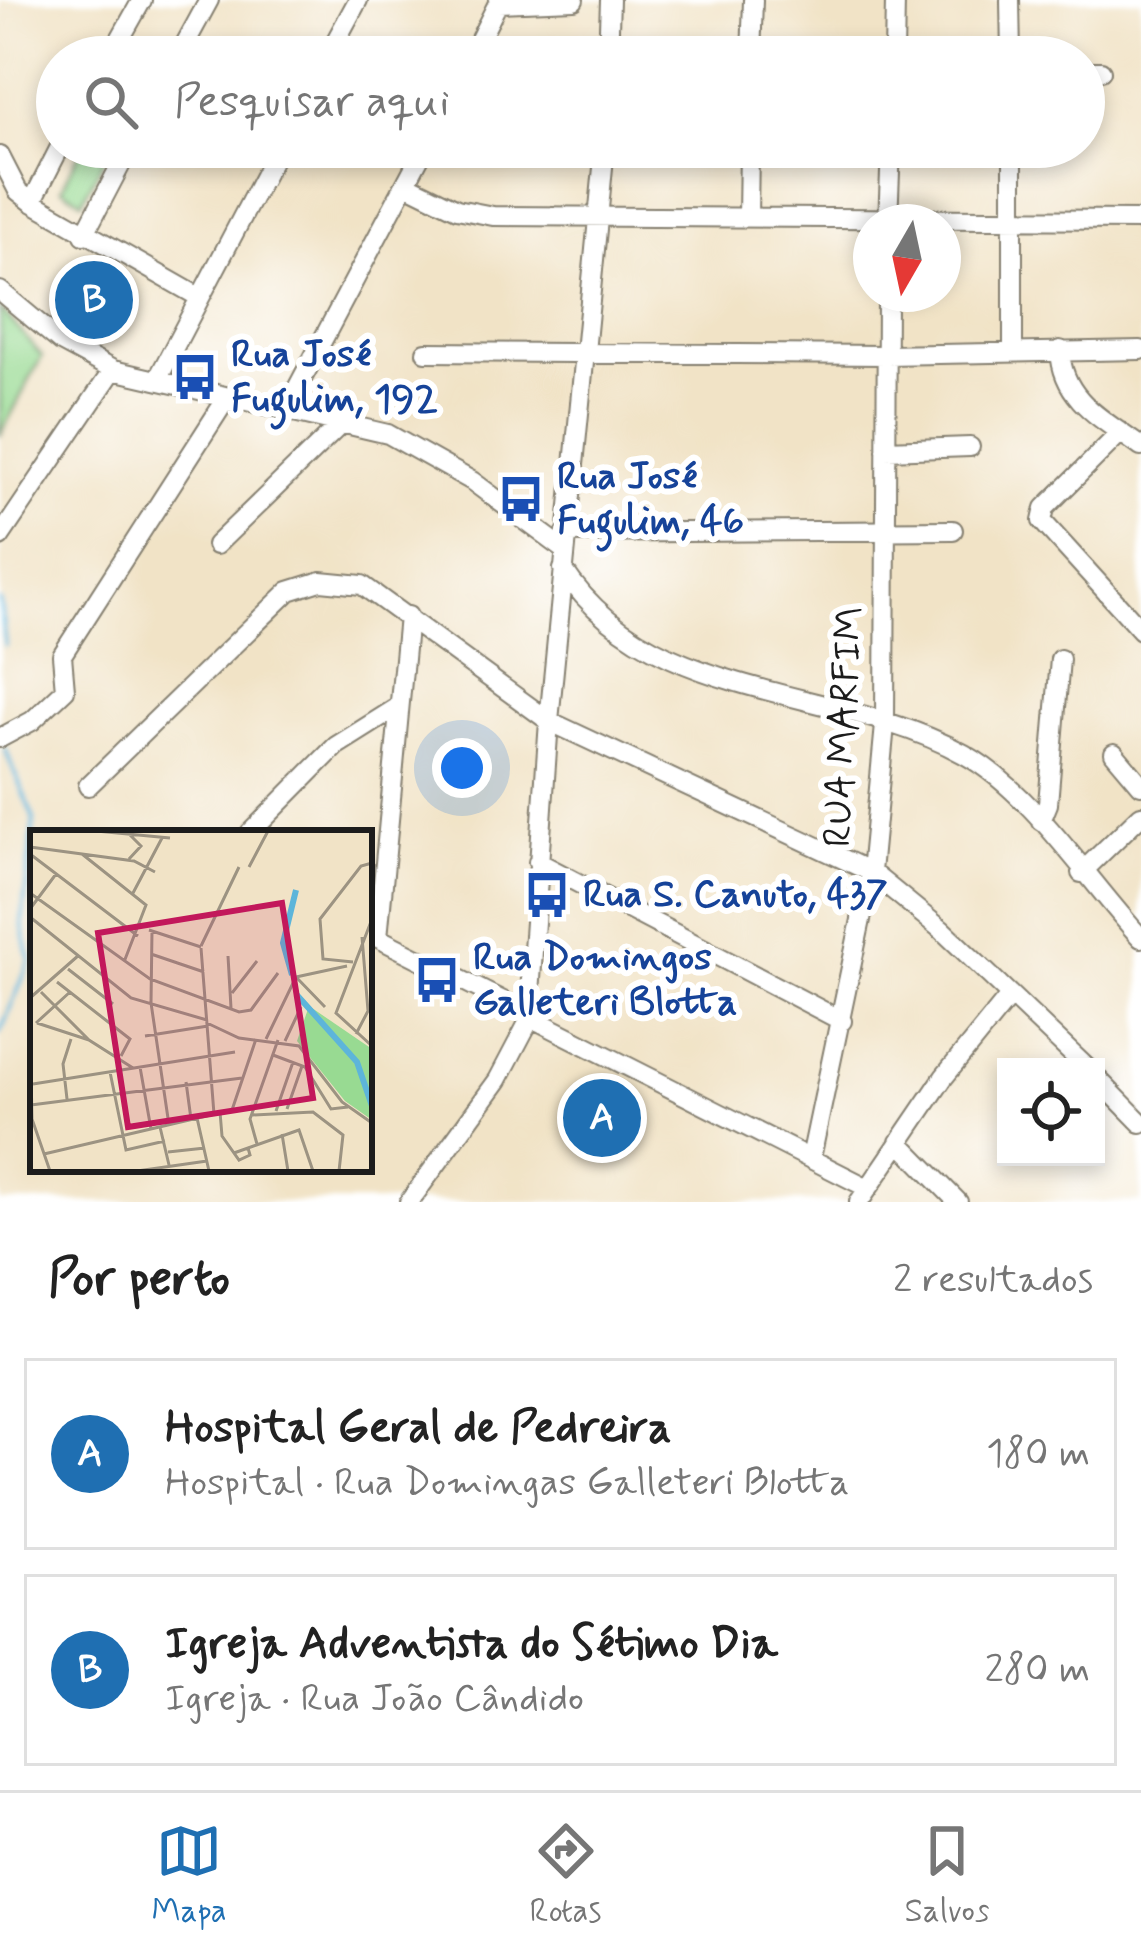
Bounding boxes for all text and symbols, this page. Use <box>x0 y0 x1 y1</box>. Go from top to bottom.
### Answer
search box <box>36 36 1105 168</box>
icon: search <box>78 69 144 135</box>
text: Pesquisar aqui <box>174 73 450 132</box>
north arrow <box>853 204 961 312</box>
pin: B <box>55 255 133 345</box>
place label: Rua José Fugulim, 192 <box>231 330 438 430</box>
bus stop icon: Rua José Fugulim, 192 <box>170 352 220 402</box>
place label: Rua José Fugulim, 46 <box>557 452 744 552</box>
bus stop icon: Rua José Fugulim, 46 <box>496 474 546 524</box>
street label: RUA MARFIM <box>813 605 877 849</box>
your location <box>432 738 492 798</box>
inset map <box>30 830 372 1172</box>
bus stop icon: Rua S. Canuto, 437 <box>522 870 572 920</box>
place label: Rua S. Canuto, 437 <box>583 870 888 921</box>
place label: Rua Domingos Galleteri Blotta <box>473 933 737 1029</box>
bus stop icon: Rua Domingos Galleteri Blotta <box>412 955 462 1005</box>
map controls <box>997 1058 1105 1166</box>
button: locate <box>997 1058 1105 1166</box>
pin: A <box>563 1073 641 1163</box>
text: Por perto <box>48 1247 230 1313</box>
text: 2 resultados <box>893 1255 1093 1306</box>
text: Hospital Geral de Pedreira <box>165 1399 671 1458</box>
text: A <box>77 1429 103 1480</box>
text: 180 m <box>986 1429 1090 1480</box>
text: Hospital · Rua Domingas Galleteri Blotta <box>165 1458 849 1509</box>
text: Igreja Adventista do Sétimo Dia <box>165 1615 778 1674</box>
text: B <box>78 1645 102 1696</box>
text: 280 m <box>985 1645 1090 1696</box>
text: Igreja · Rua João Cândido <box>165 1674 584 1725</box>
tab: Mapa <box>151 1818 227 1934</box>
tab: Rotas <box>530 1818 601 1934</box>
tab: Salvos <box>904 1818 989 1934</box>

